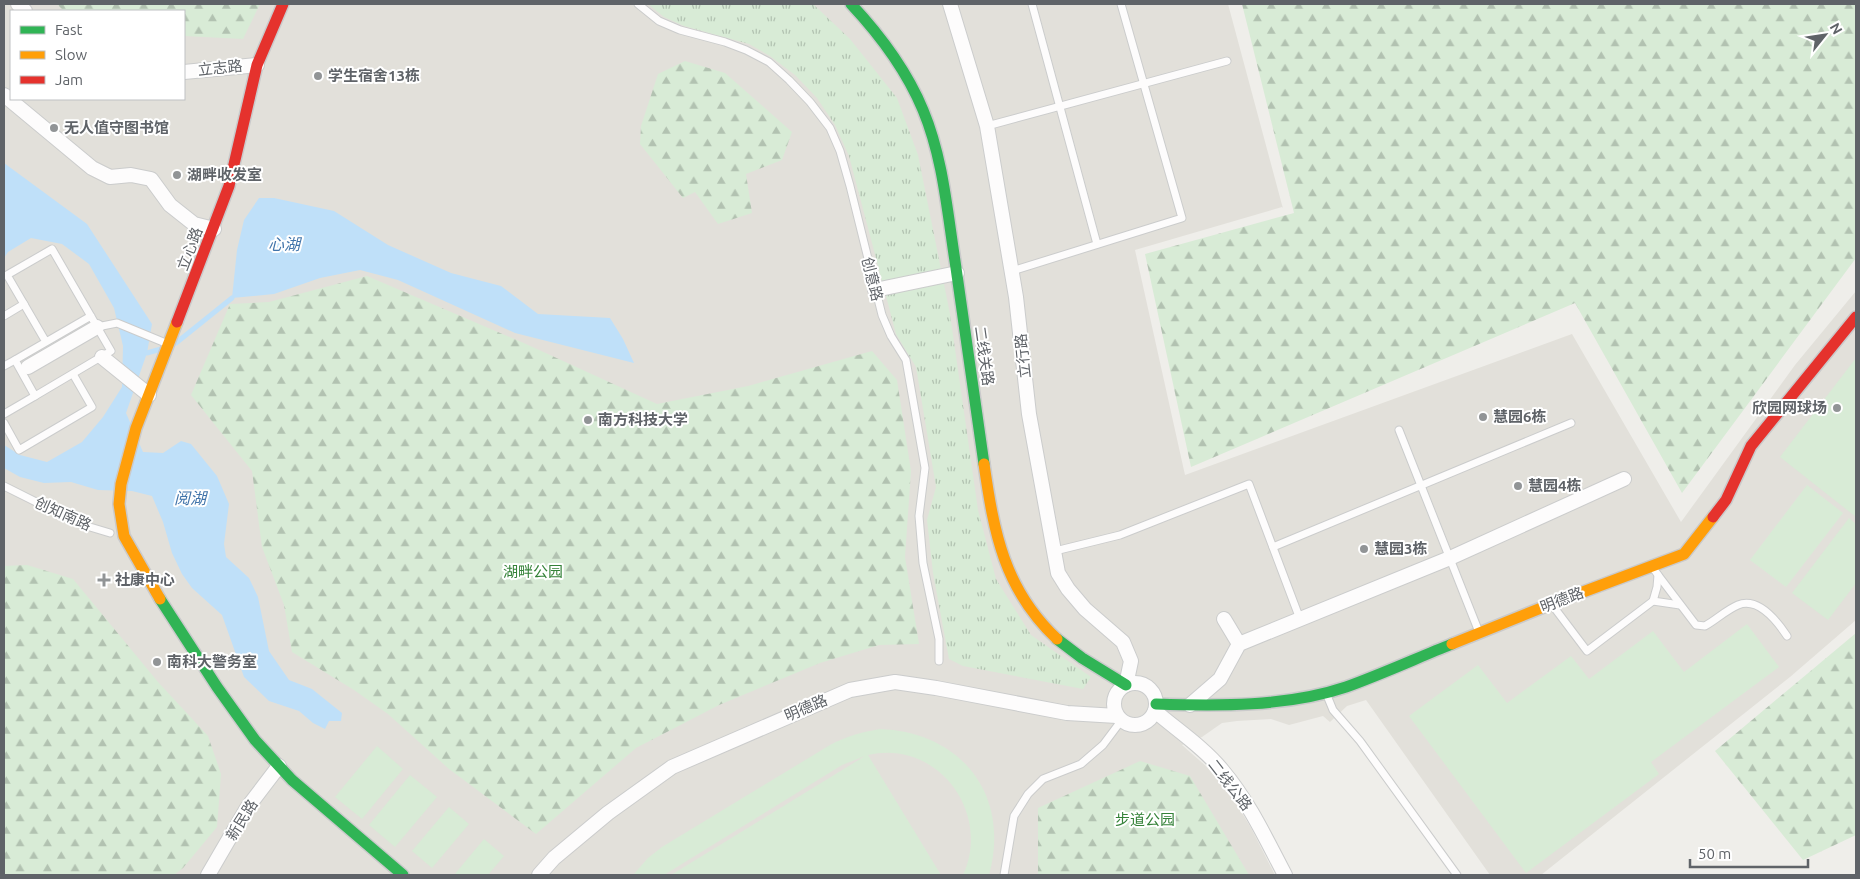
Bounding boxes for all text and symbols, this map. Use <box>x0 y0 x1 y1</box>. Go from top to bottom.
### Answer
legend <box>10 10 185 100</box>
north arrow <box>1800 10 1850 60</box>
text: N <box>1827 20 1846 37</box>
text: Fast <box>55 21 83 38</box>
text: Slow <box>55 46 88 63</box>
street label: 立志路 <box>197 57 243 78</box>
place label: 学生宿舍13栋 <box>328 67 420 84</box>
marker: 学生宿舍13栋 <box>312 70 324 82</box>
text: Jam <box>55 71 83 88</box>
place label: 无人值守图书馆 <box>64 119 169 136</box>
marker: 无人值守图书馆 <box>48 122 60 134</box>
place label: 湖畔收发室 <box>187 166 262 183</box>
marker: 湖畔收发室 <box>171 169 183 181</box>
street label: 立心路 <box>174 225 206 273</box>
water label: 心湖 <box>268 235 303 253</box>
street label: 创意路 <box>859 255 886 303</box>
street label: 二线关路 <box>972 325 997 387</box>
street label: 立行路 <box>1012 333 1033 379</box>
place label: 欣园网球场 <box>1752 399 1827 416</box>
marker: 欣园网球场 <box>1831 402 1843 414</box>
place label: 慧园6栋 <box>1493 408 1546 425</box>
place label: 南方科技大学 <box>598 411 688 428</box>
marker: 慧园6栋 <box>1477 411 1489 423</box>
marker: 南方科技大学 <box>582 414 594 426</box>
place label: 慧园4栋 <box>1528 477 1581 494</box>
marker: 慧园4栋 <box>1512 480 1524 492</box>
water label: 阅湖 <box>174 489 209 507</box>
street label: 创知南路 <box>32 494 94 534</box>
place label: 慧园3栋 <box>1374 540 1427 557</box>
marker: 慧园3栋 <box>1358 543 1370 555</box>
park label: 湖畔公园 <box>503 563 563 580</box>
place label: 社康中心 <box>115 571 175 588</box>
marker: 社康中心 <box>97 573 111 587</box>
street label: 明德路 <box>1538 584 1586 616</box>
place label: 南科大警务室 <box>167 653 257 670</box>
marker: 南科大警务室 <box>151 656 163 668</box>
street label: 明德路 <box>782 691 830 724</box>
street label: 二线公路 <box>1205 756 1256 814</box>
street label: 新民路 <box>222 796 261 843</box>
park label: 步道公园 <box>1115 811 1175 828</box>
scale bar <box>1690 836 1808 868</box>
text: 50 m <box>1698 845 1731 862</box>

